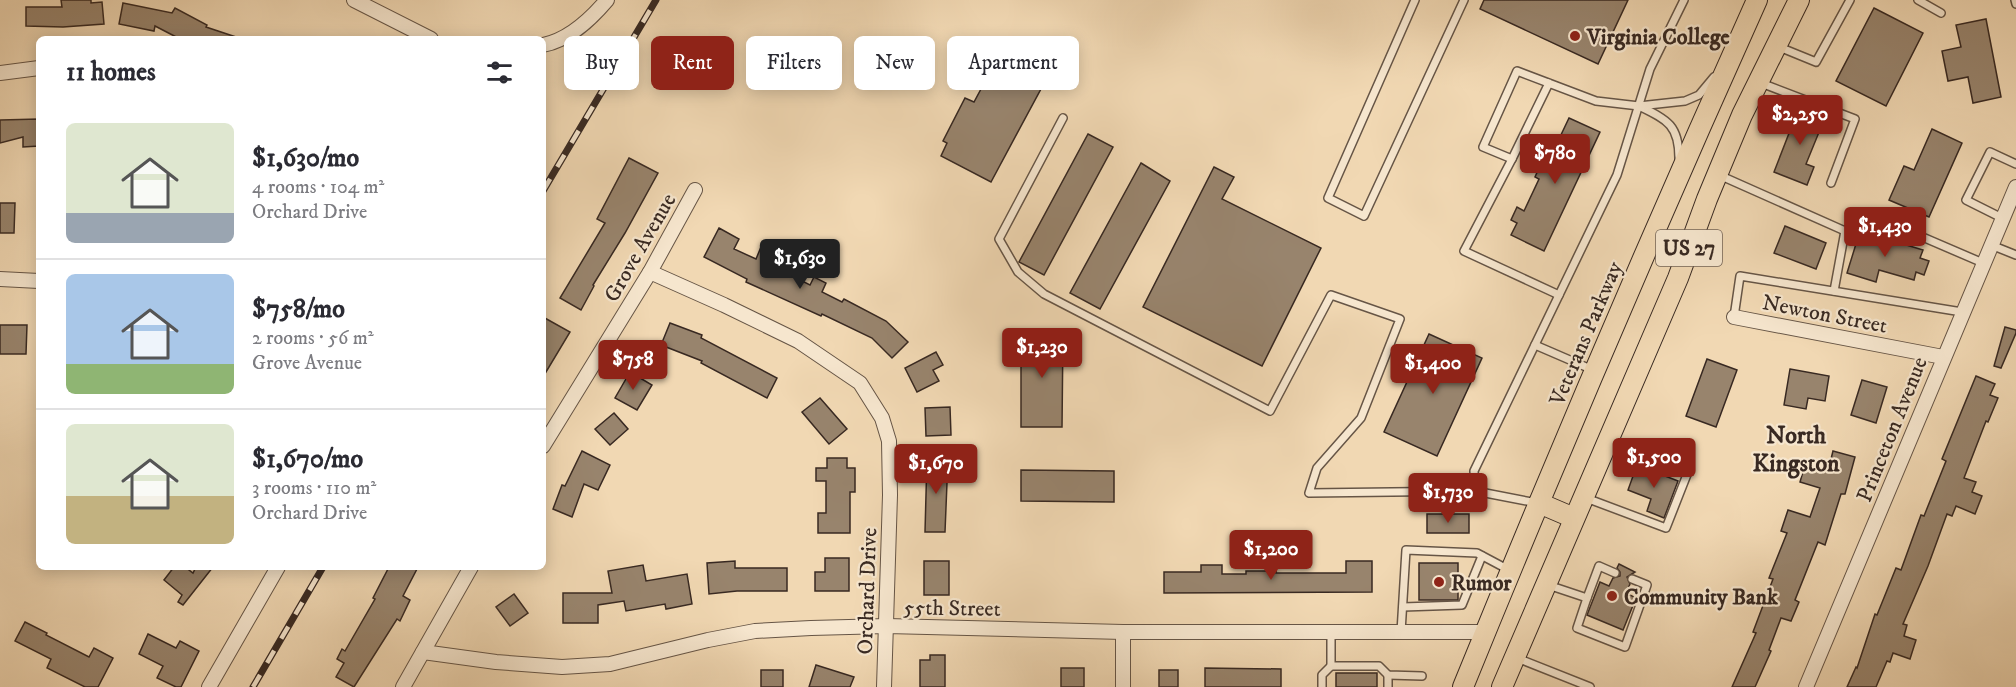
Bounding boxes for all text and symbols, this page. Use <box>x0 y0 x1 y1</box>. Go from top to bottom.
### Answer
place label: Virginia College <box>1586 24 1730 51</box>
marker: Virginia College <box>1568 29 1582 43</box>
chip: Buy <box>564 36 639 90</box>
chip: Rent <box>651 36 734 90</box>
chip: Filters <box>746 36 842 90</box>
chip: New <box>854 36 935 90</box>
chip: Apartment <box>947 36 1079 90</box>
text: 11 homes <box>66 56 156 89</box>
icon: filters <box>483 56 516 89</box>
pin: $2,250 <box>1751 95 1849 146</box>
text: $2,250 <box>1772 102 1828 127</box>
pin: $780 <box>1519 134 1591 185</box>
text: $780 <box>1534 141 1576 166</box>
text: $1,630/mo <box>252 142 359 175</box>
icon: home <box>114 147 186 219</box>
text: 4 rooms · 104 m² <box>252 175 384 200</box>
street label: Grove Avenue <box>598 189 682 307</box>
text: Orchard Drive <box>252 200 367 225</box>
pin: $1,430 <box>1836 207 1934 258</box>
text: $1,430 <box>1858 214 1912 239</box>
road number: US 27 <box>1656 230 1722 266</box>
pin: $1,630 <box>751 239 849 290</box>
text: $1,630 <box>774 246 826 271</box>
street label: Veterans Parkway <box>1543 257 1629 411</box>
street label: Newton Street <box>1760 289 1890 340</box>
text: $758/mo <box>252 293 345 326</box>
icon: home <box>114 298 186 370</box>
text: 2 rooms · 56 m² <box>252 326 374 351</box>
pin: $1,230 <box>993 328 1091 379</box>
text: $1,230 <box>1016 335 1068 360</box>
pin: $758 <box>597 340 669 391</box>
pin: $1,400 <box>1384 344 1482 395</box>
text: $758 <box>612 347 654 372</box>
text: Grove Avenue <box>252 351 362 376</box>
text: $1,400 <box>1404 351 1462 376</box>
street label: Princeton Avenue <box>1851 353 1934 506</box>
district label: North Kingston <box>1752 421 1840 479</box>
pin: $1,500 <box>1605 438 1703 489</box>
text: $1,670/mo <box>252 443 363 476</box>
pin: $1,670 <box>887 444 985 495</box>
text: $1,500 <box>1627 445 1681 470</box>
icon: home <box>114 448 186 520</box>
text: $1,670 <box>908 451 964 476</box>
pin: $1,730 <box>1399 473 1497 524</box>
text: 3 rooms · 110 m² <box>252 476 376 501</box>
text: $1,730 <box>1422 480 1474 505</box>
text: Orchard Drive <box>252 501 367 526</box>
street label: Orchard Drive <box>852 527 883 655</box>
pin: $1,200 <box>1222 530 1320 581</box>
text: $1,200 <box>1244 537 1299 562</box>
place label: Rumor <box>1451 570 1512 597</box>
marker: Rumor <box>1432 575 1446 589</box>
place label: Community Bank <box>1624 584 1779 611</box>
marker: Community Bank <box>1605 589 1619 603</box>
street label: 55th Street <box>903 594 1001 623</box>

